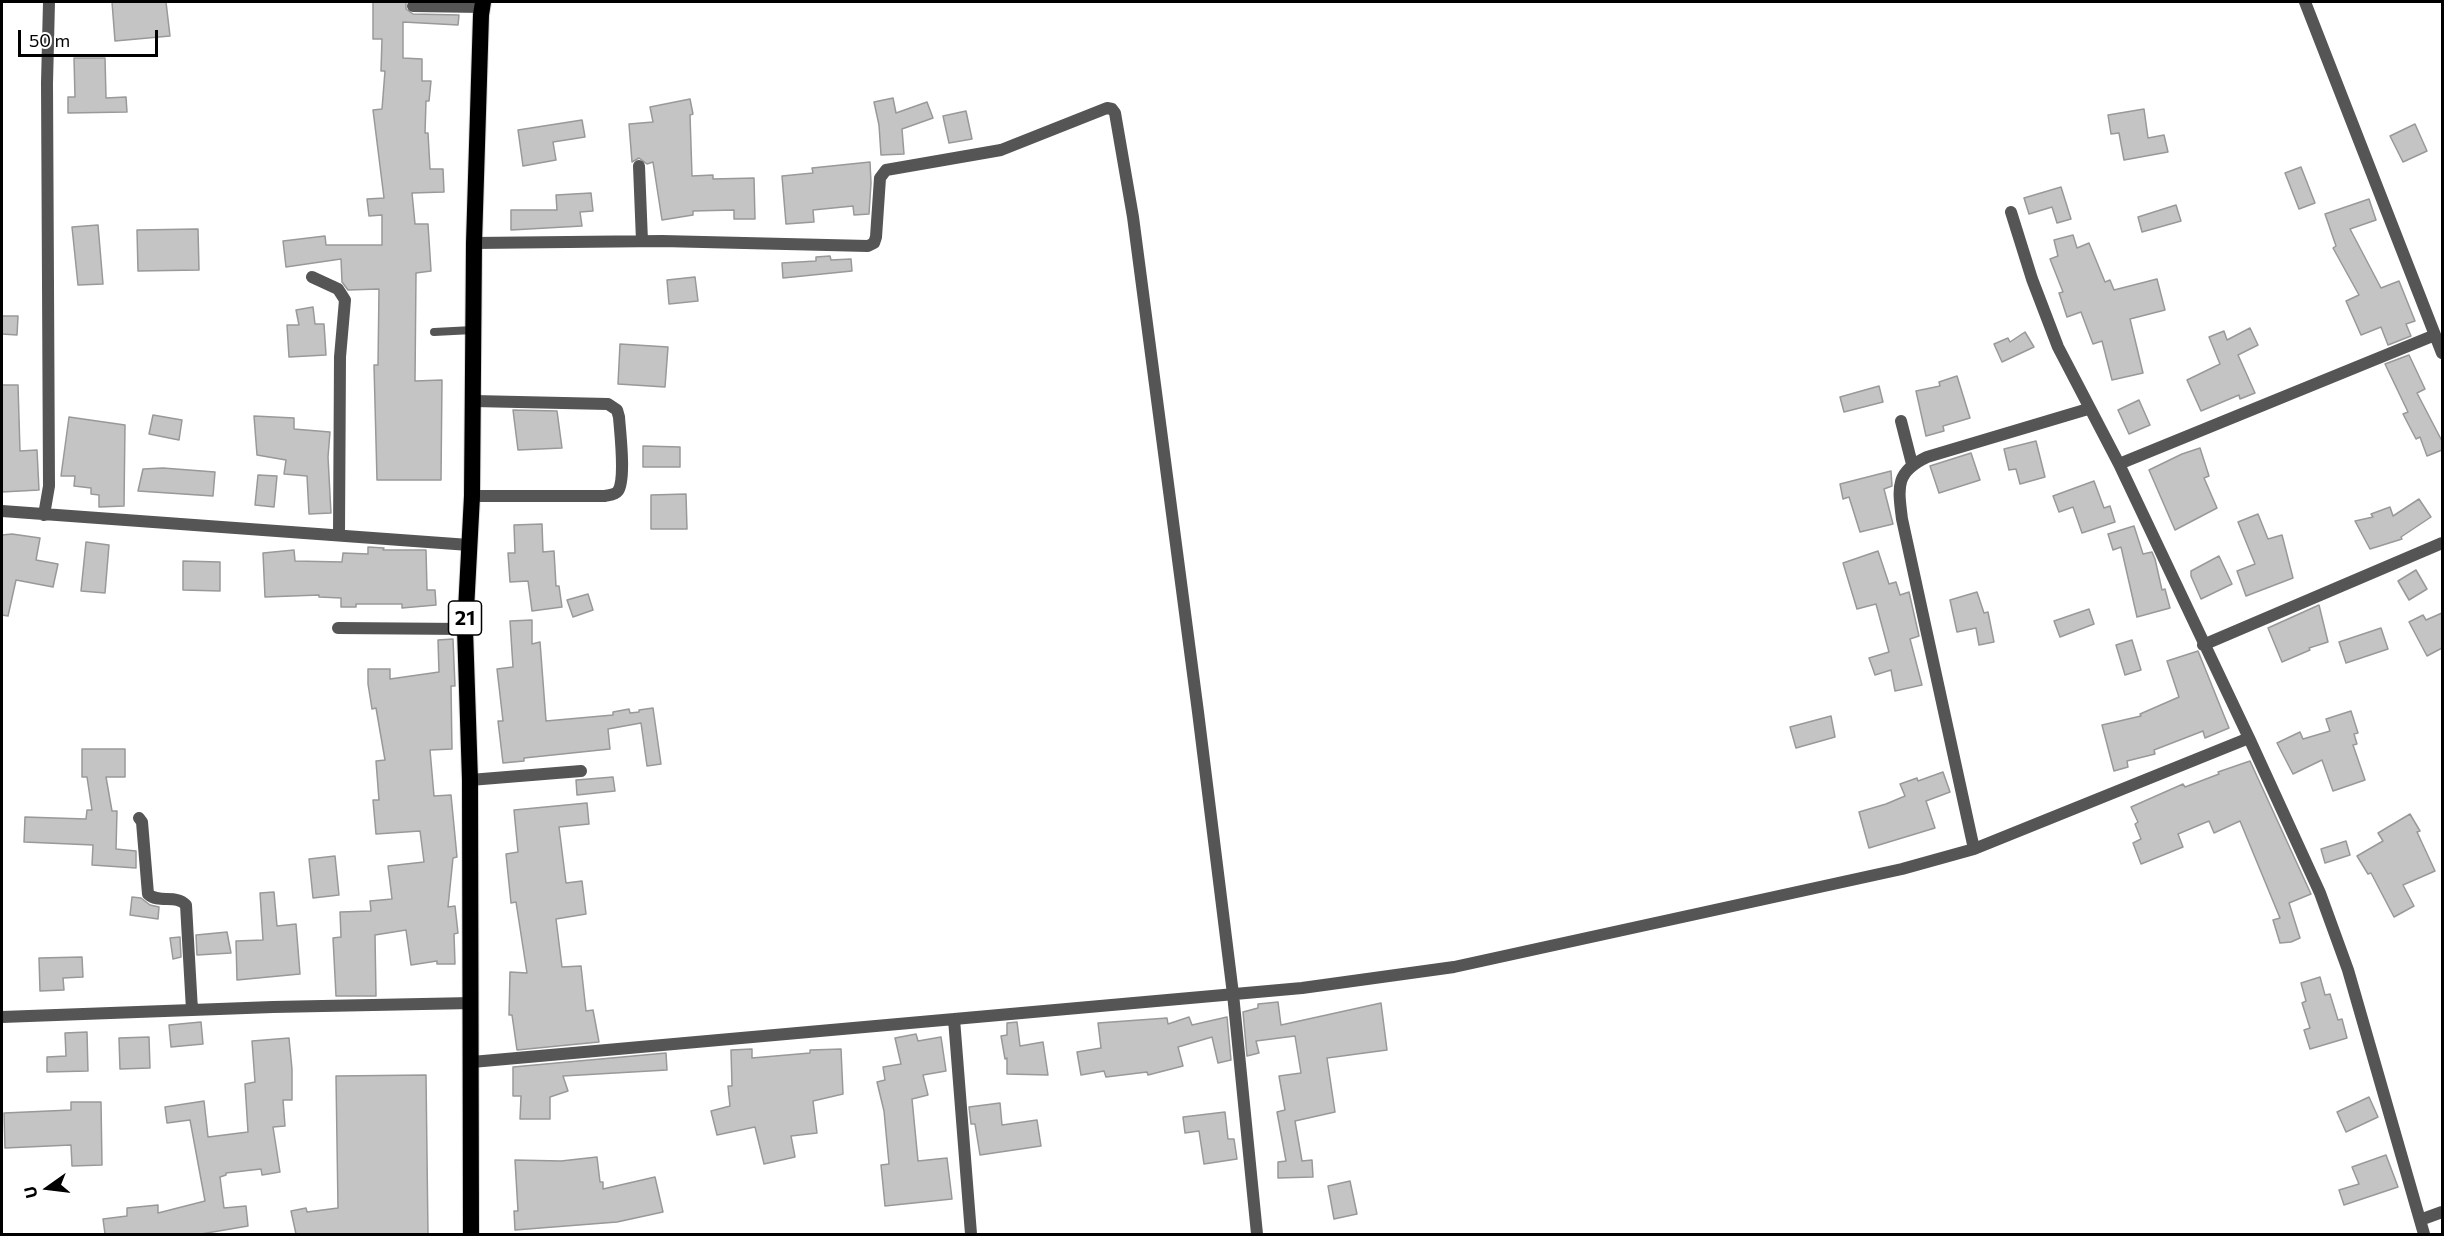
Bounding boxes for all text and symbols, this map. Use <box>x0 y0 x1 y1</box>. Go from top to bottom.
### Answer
scale bar <box>21 18 160 56</box>
text: 50 m <box>29 29 70 51</box>
road number: 21 <box>448 601 482 635</box>
north arrow <box>18 1158 78 1218</box>
text: U <box>19 1185 41 1200</box>

